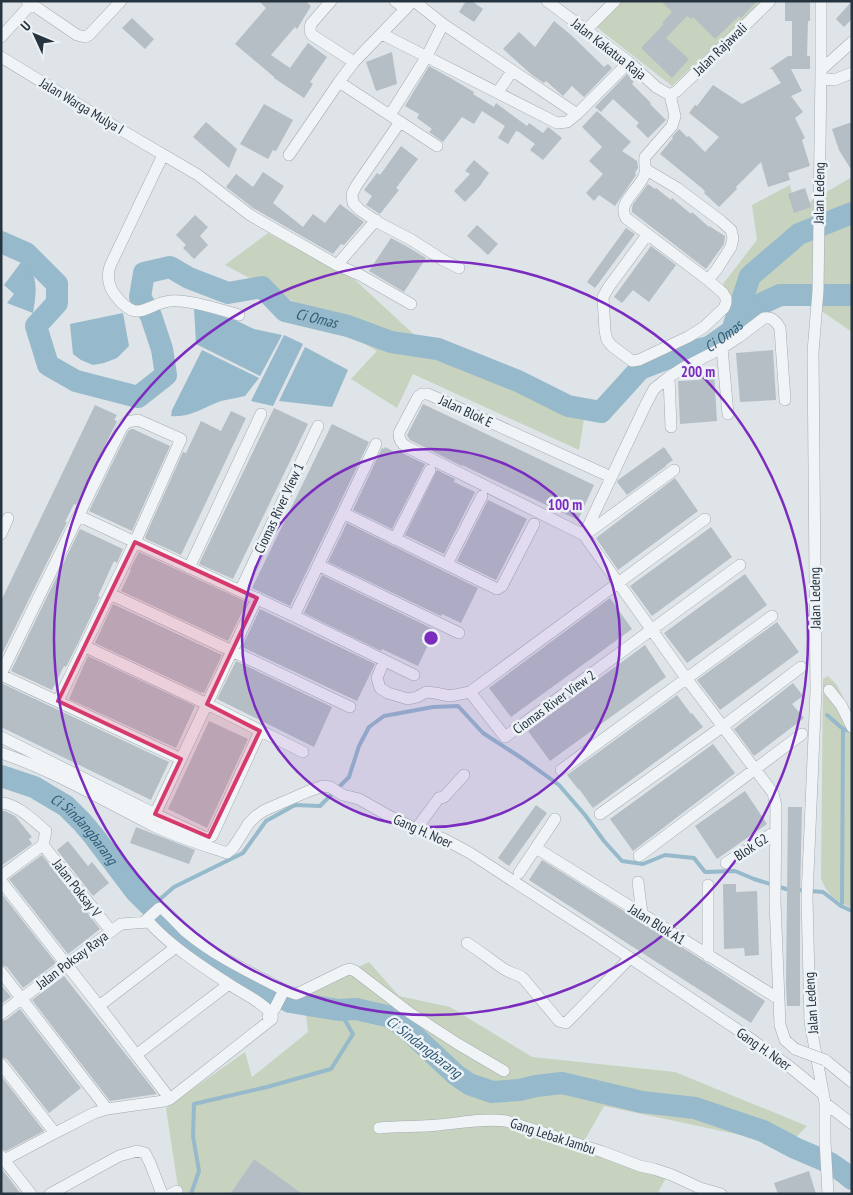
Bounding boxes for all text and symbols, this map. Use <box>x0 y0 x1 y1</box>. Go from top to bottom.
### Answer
north arrow <box>10 10 60 60</box>
street label: Jalan Kakatua Raja <box>567 14 650 84</box>
text: U <box>17 17 35 35</box>
street label: Jalan Rajawali <box>689 19 751 80</box>
street label: Jalan Warga Mulya I <box>36 73 127 138</box>
street label: Jalan Ledeng <box>809 162 829 225</box>
water label: Ci Omas <box>294 304 341 333</box>
water label: Ci Omas <box>701 315 748 356</box>
text: 200 m <box>681 362 715 381</box>
street label: Jalan Blok E <box>435 390 496 431</box>
street label: Ciomas River View 1 <box>250 460 308 556</box>
text: 100 m <box>548 495 582 514</box>
street label: Jalan Ledeng <box>805 567 825 630</box>
centre of rings <box>422 629 440 647</box>
street label: Ciomas River View 2 <box>509 666 599 738</box>
water label: Ci Sindangbarang <box>47 789 123 869</box>
street label: Gang H. Noer <box>391 810 456 852</box>
street label: Blok G2 <box>731 829 771 865</box>
street label: Jalan Poksay V <box>48 855 106 921</box>
street label: Jalan Blok A1 <box>624 899 689 948</box>
street label: Jalan Poksay Raya <box>32 927 112 994</box>
street label: Jalan Ledeng <box>800 971 822 1036</box>
water label: Ci Sindangbarang <box>383 1011 467 1083</box>
street label: Gang H. Noer <box>733 1024 795 1075</box>
street label: Gang Lebak Jambu <box>508 1114 598 1158</box>

